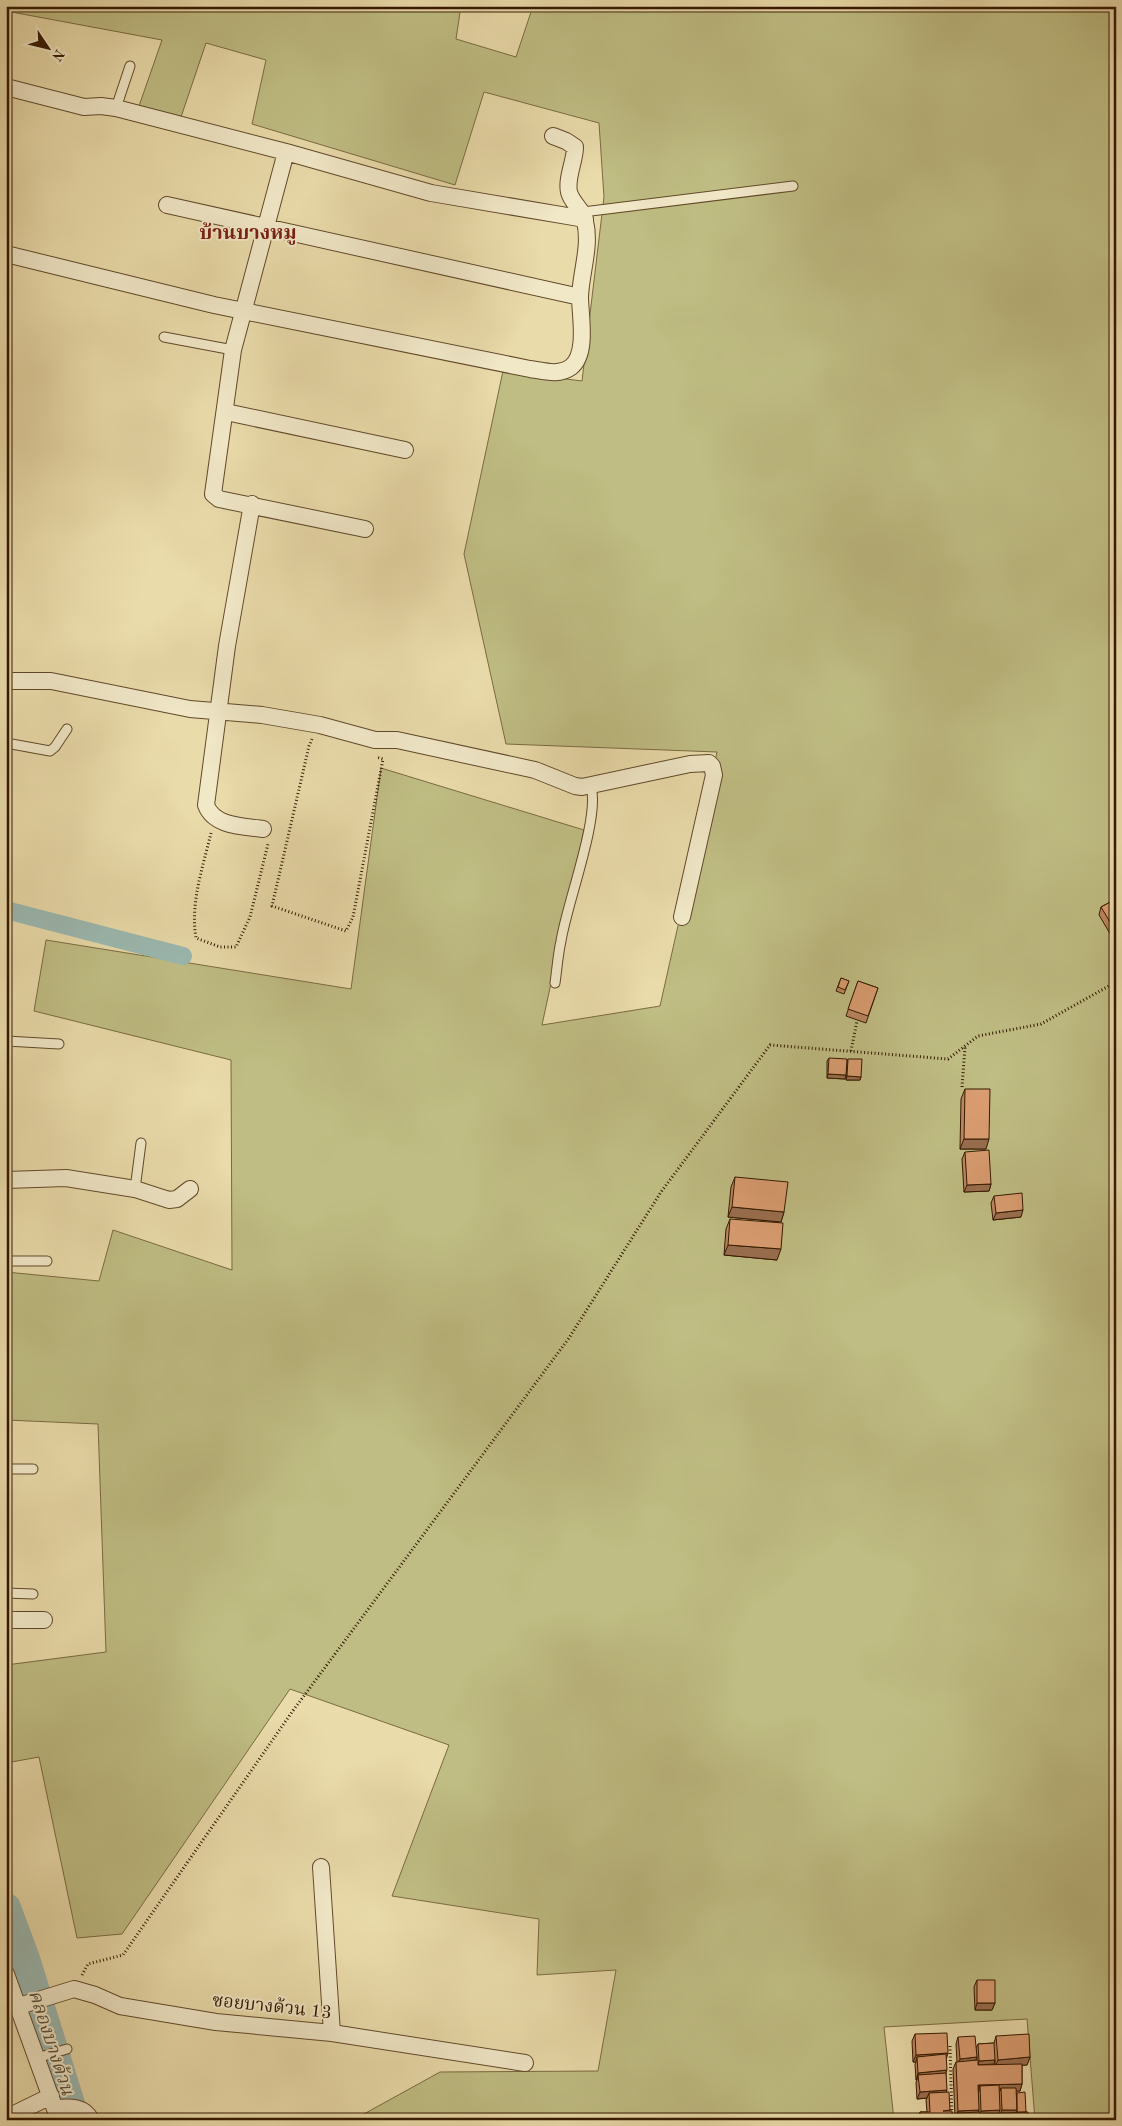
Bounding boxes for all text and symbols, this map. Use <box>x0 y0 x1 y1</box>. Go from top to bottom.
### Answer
north arrow <box>22 22 72 72</box>
text: N <box>49 46 67 64</box>
district label: บ้านบางหมู <box>199 222 297 245</box>
water label: คลองบางด้วน <box>24 1987 79 2098</box>
street label: ซอยบางด้วน 13 <box>211 1990 333 2022</box>

